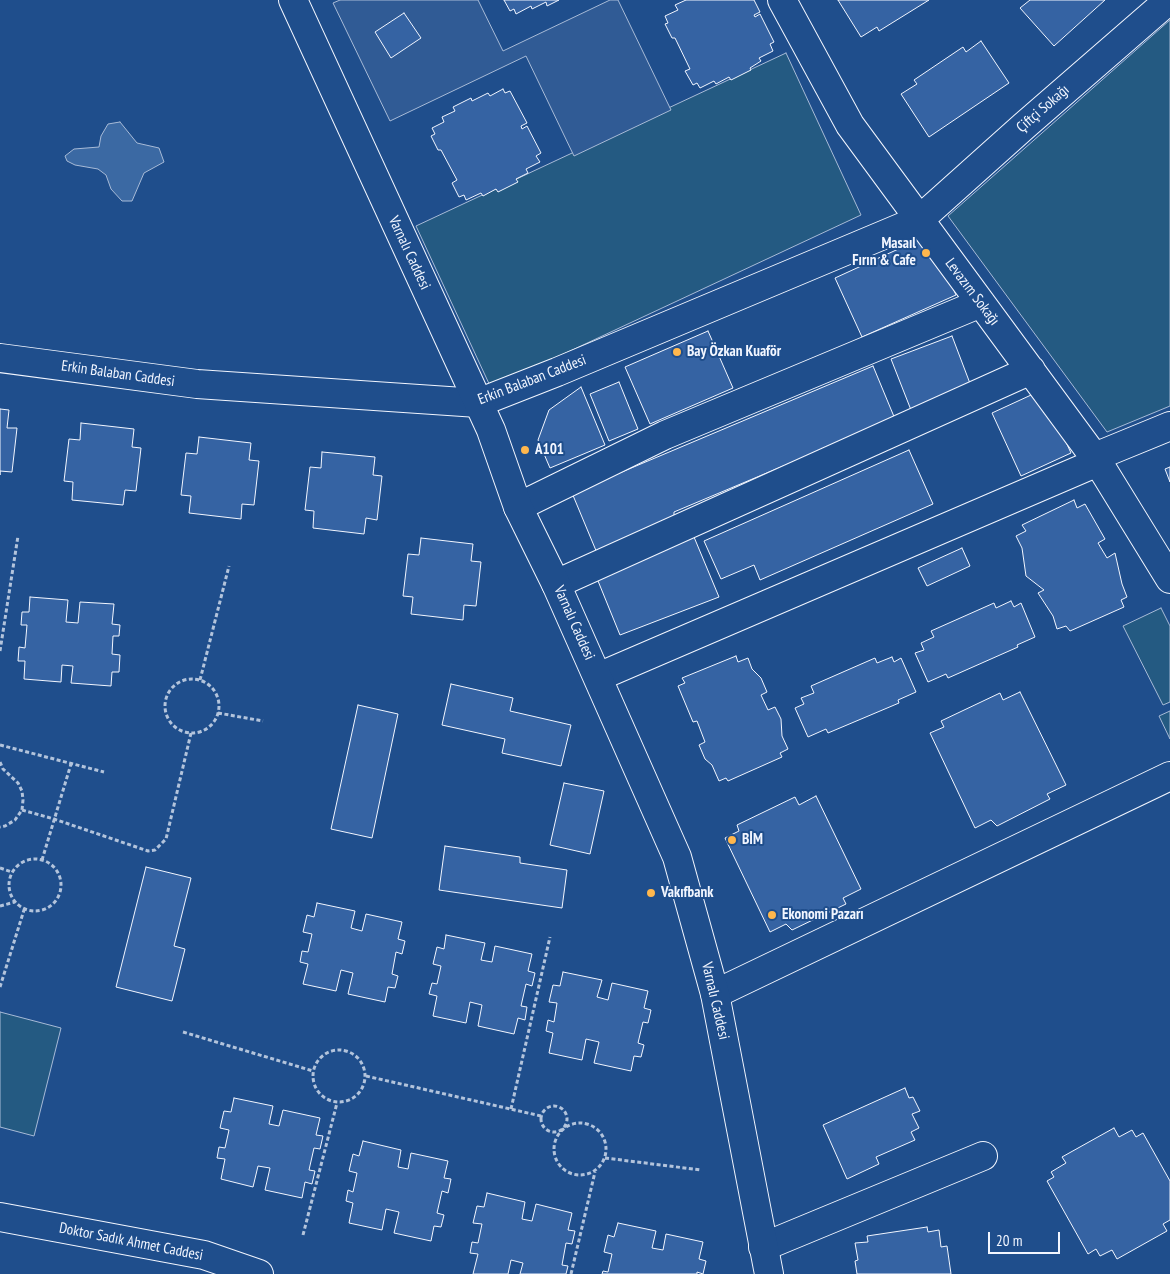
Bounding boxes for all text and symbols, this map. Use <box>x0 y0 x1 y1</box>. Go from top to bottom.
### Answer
street label: Çiftçi Sokağı <box>1013 81 1073 137</box>
street label: Varnalı Caddesi <box>384 213 434 293</box>
place label: Masaıl Fırın & Cafe <box>852 235 916 270</box>
marker: Masaıl Fırın & Cafe <box>920 247 932 259</box>
street label: Levazım Sokağı <box>941 255 1003 329</box>
place label: Bay Özkan Kuaför <box>687 343 781 361</box>
marker: Bay Özkan Kuaför <box>671 346 683 358</box>
street label: Erkin Balaban Caddesi <box>475 351 589 409</box>
street label: Erkin Balaban Caddesi <box>60 357 176 391</box>
place label: A101 <box>535 441 564 459</box>
marker: A101 <box>519 444 531 456</box>
street label: Varnalı Caddesi <box>550 583 598 663</box>
place label: BİM <box>742 831 763 849</box>
marker: BİM <box>726 834 738 846</box>
place label: Vakıfbank <box>661 884 713 902</box>
marker: Vakıfbank <box>645 887 657 899</box>
place label: Ekonomi Pazarı <box>782 906 864 924</box>
marker: Ekonomi Pazarı <box>766 909 778 921</box>
street label: Varnalı Caddesi <box>697 960 733 1042</box>
street label: Doktor Sadık Ahmet Caddesi <box>57 1219 205 1265</box>
scale bar <box>990 1222 1062 1254</box>
text: 20 m <box>996 1231 1022 1250</box>

